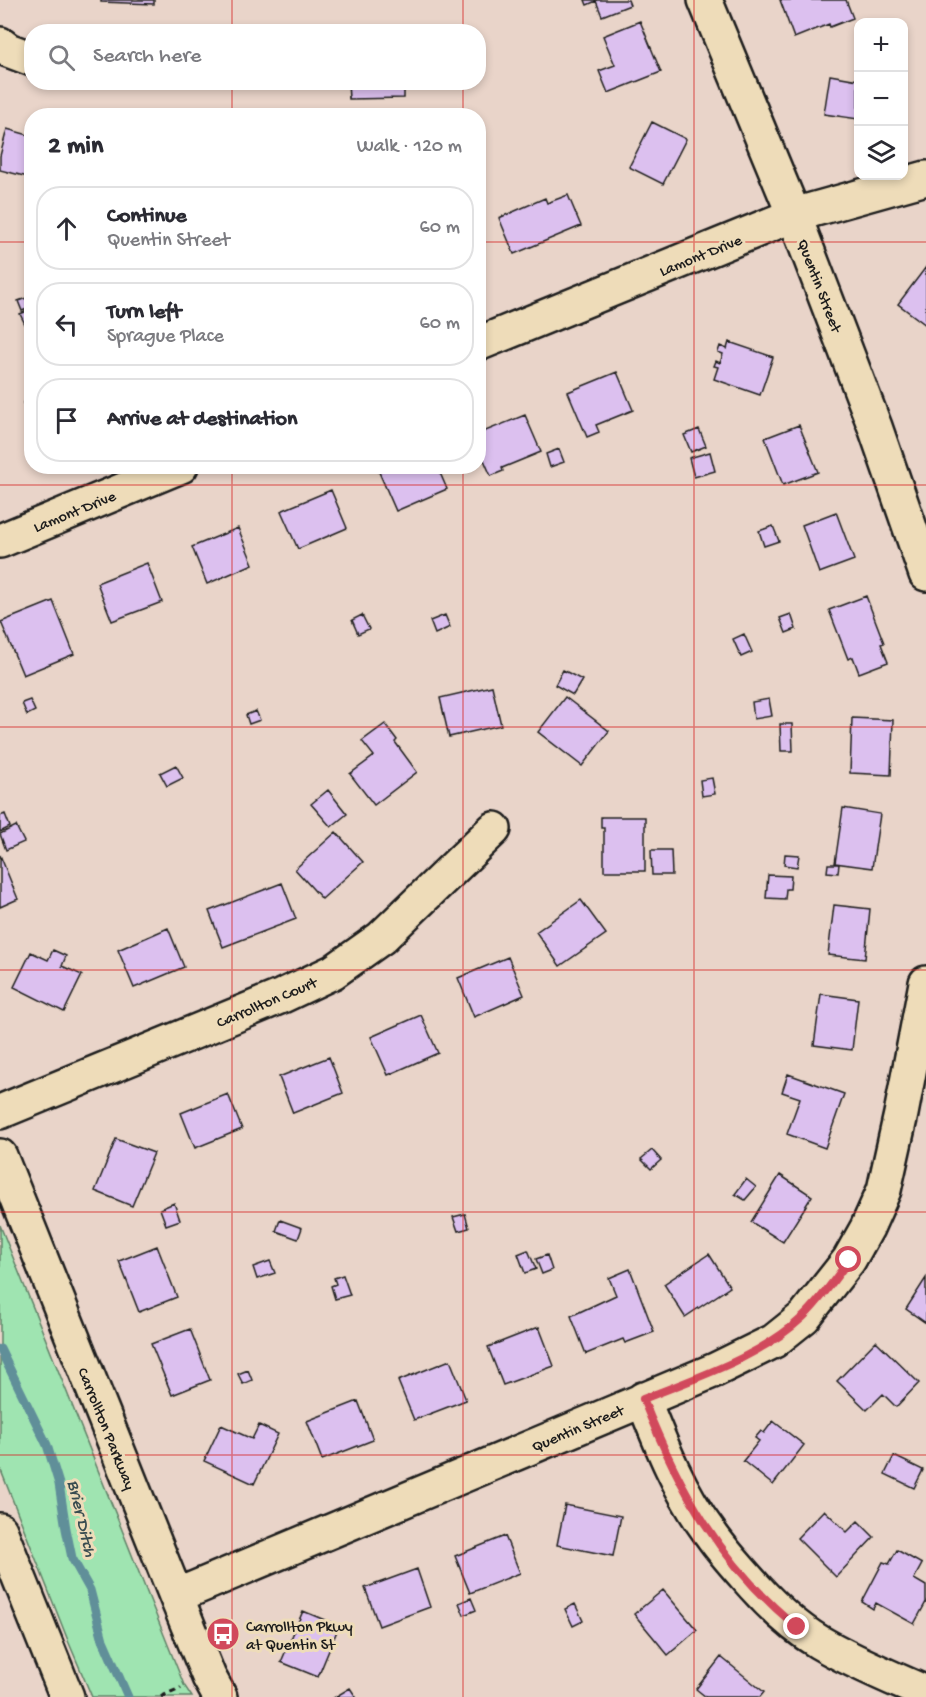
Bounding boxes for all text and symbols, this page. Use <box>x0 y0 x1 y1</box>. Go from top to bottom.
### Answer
map controls <box>854 18 908 180</box>
button: + <box>854 18 908 72</box>
search box <box>24 24 486 90</box>
icon: search <box>45 41 78 74</box>
text: Search here <box>93 44 201 70</box>
button: − <box>854 72 908 126</box>
button: layers <box>854 126 908 180</box>
text: 2 min <box>48 132 103 163</box>
text: Walk · 120 m <box>357 136 462 159</box>
text: Continue <box>107 204 187 230</box>
icon: ahead <box>50 212 83 245</box>
text: 60 m <box>420 217 460 240</box>
text: Quentin Street <box>107 230 230 253</box>
street label: Lamont Drive <box>657 232 746 282</box>
street label: Quentin Street <box>791 237 845 337</box>
text: Turn left <box>107 300 181 326</box>
icon: left <box>50 308 83 341</box>
text: 60 m <box>420 313 460 336</box>
text: Sprague Place <box>107 326 224 349</box>
icon: arrive <box>50 404 83 437</box>
text: Arrive at destination <box>107 407 297 433</box>
street label: Lamont Drive <box>31 488 120 538</box>
street label: Carrollton Court <box>214 974 322 1034</box>
route start <box>835 1246 861 1272</box>
street label: Carrollton Parkway <box>72 1365 138 1493</box>
street label: Quentin Street <box>529 1402 629 1458</box>
water label: Brier Ditch <box>62 1478 100 1559</box>
route end <box>783 1613 809 1639</box>
bus stop icon: Carrollton Pkwy at Quentin St <box>205 1616 241 1652</box>
place label: Carrollton Pkwy at Quentin St <box>246 1619 353 1656</box>

